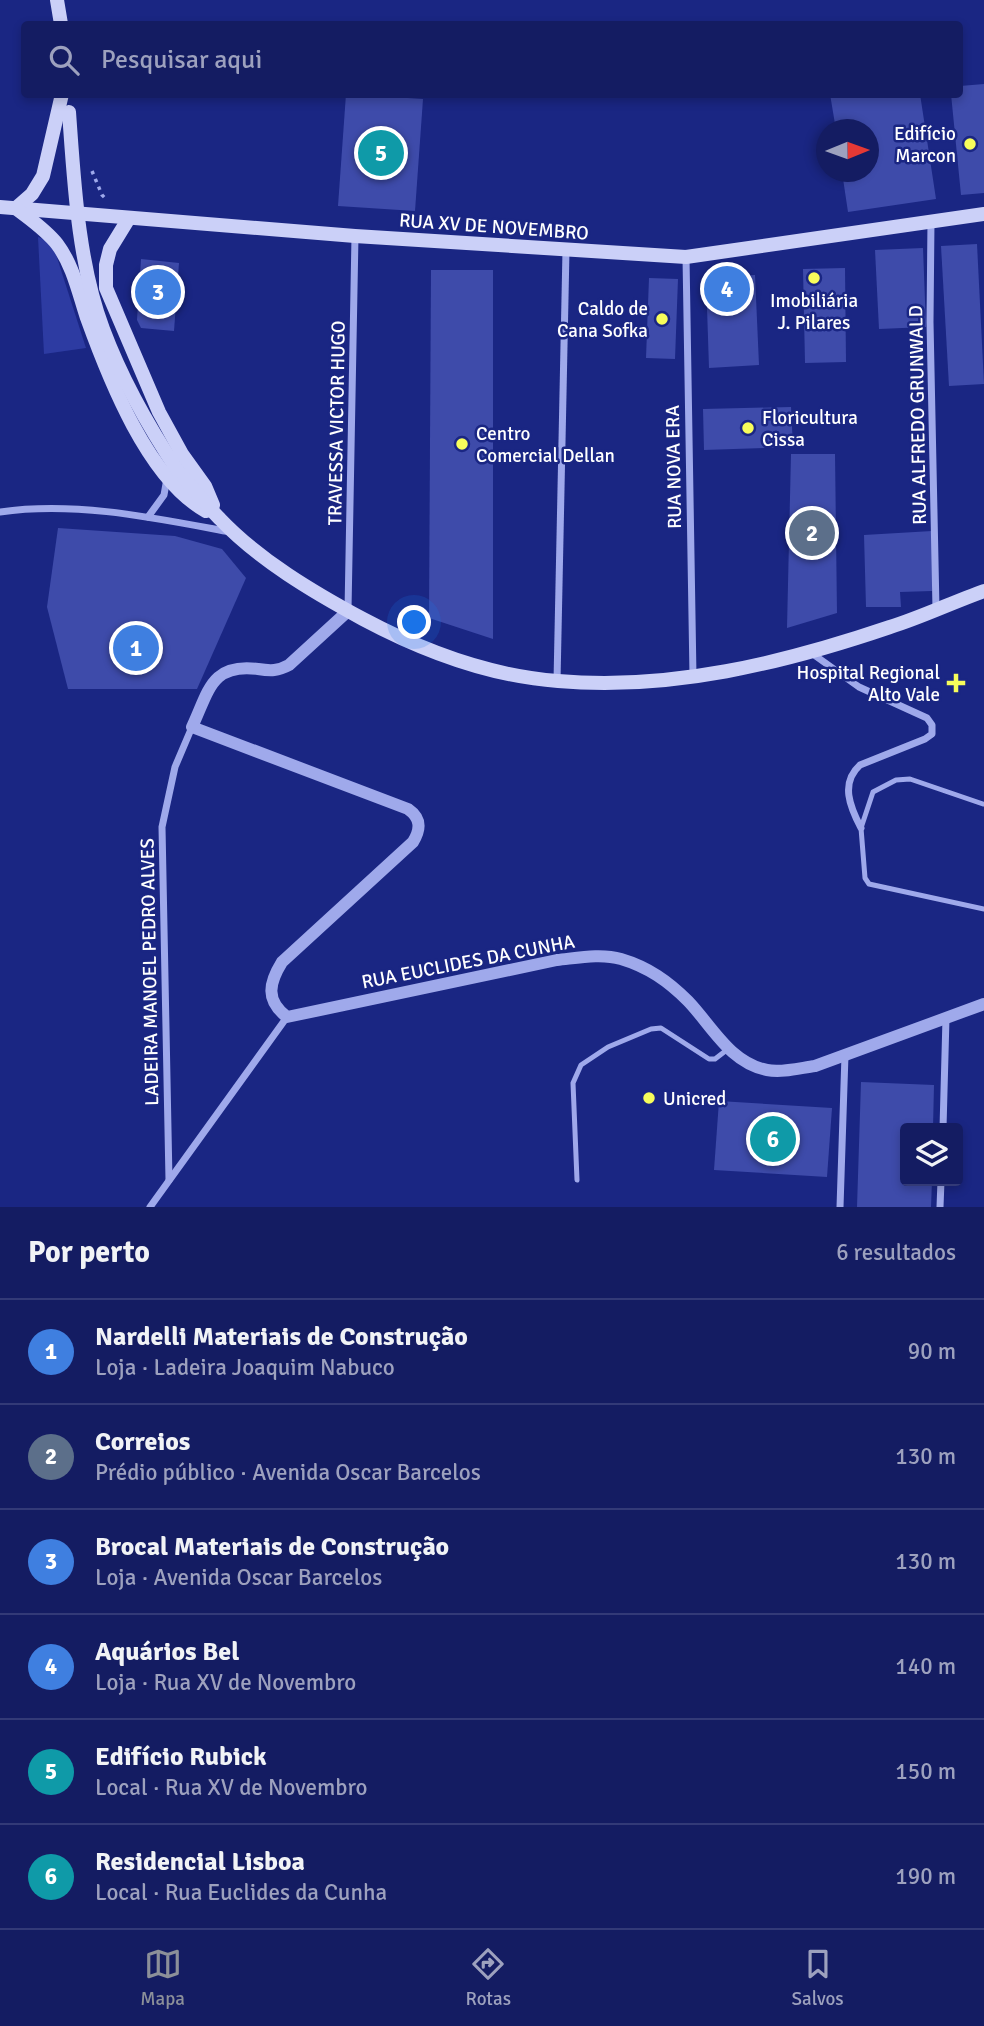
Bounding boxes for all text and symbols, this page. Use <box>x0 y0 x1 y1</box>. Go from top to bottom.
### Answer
search box <box>21 21 963 98</box>
icon: search <box>45 41 83 79</box>
text: Pesquisar aqui <box>101 44 262 76</box>
north arrow <box>816 119 879 182</box>
place label: Edifício Marcon <box>894 122 956 168</box>
pin: 5 <box>358 127 404 179</box>
marker: Edifício Marcon <box>962 136 978 152</box>
street label: RUA XV DE NOVEMBRO <box>398 208 590 246</box>
pin: 4 <box>704 263 750 315</box>
pin: 3 <box>135 266 181 318</box>
marker: Imobiliária J. Pilares <box>806 270 822 286</box>
place label: Imobiliária J. Pilares <box>770 289 858 335</box>
place label: Caldo de Cana Sofka <box>557 297 648 343</box>
street label: RUA ALFREDO GRUNWALD <box>904 305 932 525</box>
marker: Caldo de Cana Sofka <box>654 311 670 327</box>
street label: TRAVESSA VICTOR HUGO <box>323 320 351 526</box>
street label: RUA NOVA ERA <box>661 404 687 529</box>
place label: Floricultura Cissa <box>762 406 858 452</box>
marker: Floricultura Cissa <box>740 420 756 436</box>
place label: Centro Comercial Dellan <box>476 422 615 468</box>
marker: Centro Comercial Dellan <box>454 436 470 452</box>
pin: 2 <box>789 507 835 559</box>
your location <box>397 605 431 639</box>
pin: 1 <box>113 622 159 674</box>
place label: Hospital Regional Alto Vale <box>797 661 940 707</box>
marker: Hospital Regional Alto Vale <box>946 673 966 693</box>
street label: LADEIRA MANOEL PEDRO ALVES <box>136 838 164 1106</box>
street label: RUA EUCLIDES DA CUNHA <box>360 929 577 994</box>
place label: Unicred <box>663 1087 726 1111</box>
marker: Unicred <box>641 1090 657 1106</box>
pin: 6 <box>750 1113 796 1165</box>
map controls <box>900 1123 963 1186</box>
button: layers <box>900 1123 963 1186</box>
text: Por perto <box>28 1234 150 1271</box>
text: 6 resultados <box>836 1238 956 1267</box>
text: Nardelli Materiais de Construção <box>95 1321 468 1353</box>
text: 1 <box>45 1337 57 1366</box>
text: 90 m <box>908 1337 956 1366</box>
text: Loja · Ladeira Joaquim Nabuco <box>95 1353 395 1382</box>
text: Correios <box>95 1426 190 1458</box>
text: 2 <box>45 1442 57 1471</box>
text: 130 m <box>895 1442 956 1471</box>
text: Prédio público · Avenida Oscar Barcelos <box>95 1458 481 1487</box>
text: Brocal Materiais de Construção <box>95 1531 449 1563</box>
text: 3 <box>45 1547 57 1576</box>
text: 130 m <box>895 1547 956 1576</box>
text: Loja · Avenida Oscar Barcelos <box>95 1563 382 1592</box>
text: Aquários Bel <box>95 1636 239 1668</box>
text: 4 <box>45 1652 57 1681</box>
text: 140 m <box>895 1652 956 1681</box>
text: Loja · Rua XV de Novembro <box>95 1668 356 1697</box>
text: Edifício Rubick <box>95 1741 267 1773</box>
text: 5 <box>45 1757 57 1786</box>
text: 150 m <box>895 1757 956 1786</box>
text: Local · Rua XV de Novembro <box>95 1773 367 1802</box>
text: Residencial Lisboa <box>95 1846 305 1878</box>
text: 6 <box>45 1862 57 1891</box>
text: 190 m <box>895 1862 956 1891</box>
text: Local · Rua Euclides da Cunha <box>95 1878 387 1907</box>
tab: Mapa <box>140 1945 185 2011</box>
tab: Rotas <box>466 1945 511 2011</box>
tab: Salvos <box>792 1945 844 2011</box>

